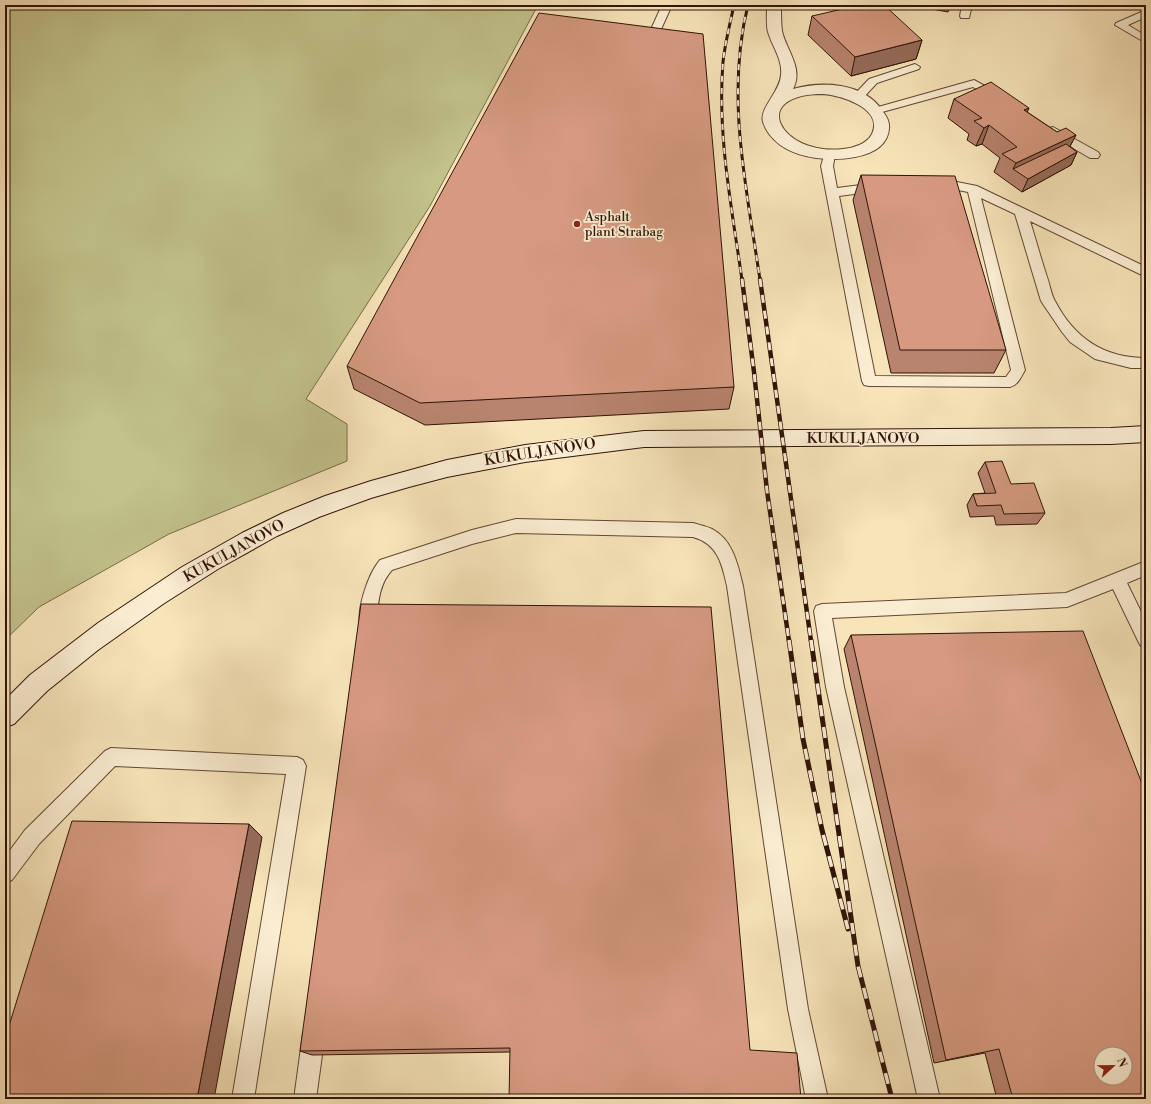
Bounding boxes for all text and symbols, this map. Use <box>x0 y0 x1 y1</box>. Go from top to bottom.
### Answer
place label: Asphalt plant Strabag <box>584 209 663 240</box>
marker: Asphalt plant Strabag <box>572 219 582 229</box>
street label: KUKULJANOVO <box>807 429 920 448</box>
street label: KUKULJANOVO <box>483 434 597 470</box>
street label: KUKULJANOVO <box>180 515 288 587</box>
north arrow <box>1093 1046 1133 1086</box>
text: N <box>1113 1056 1130 1070</box>

